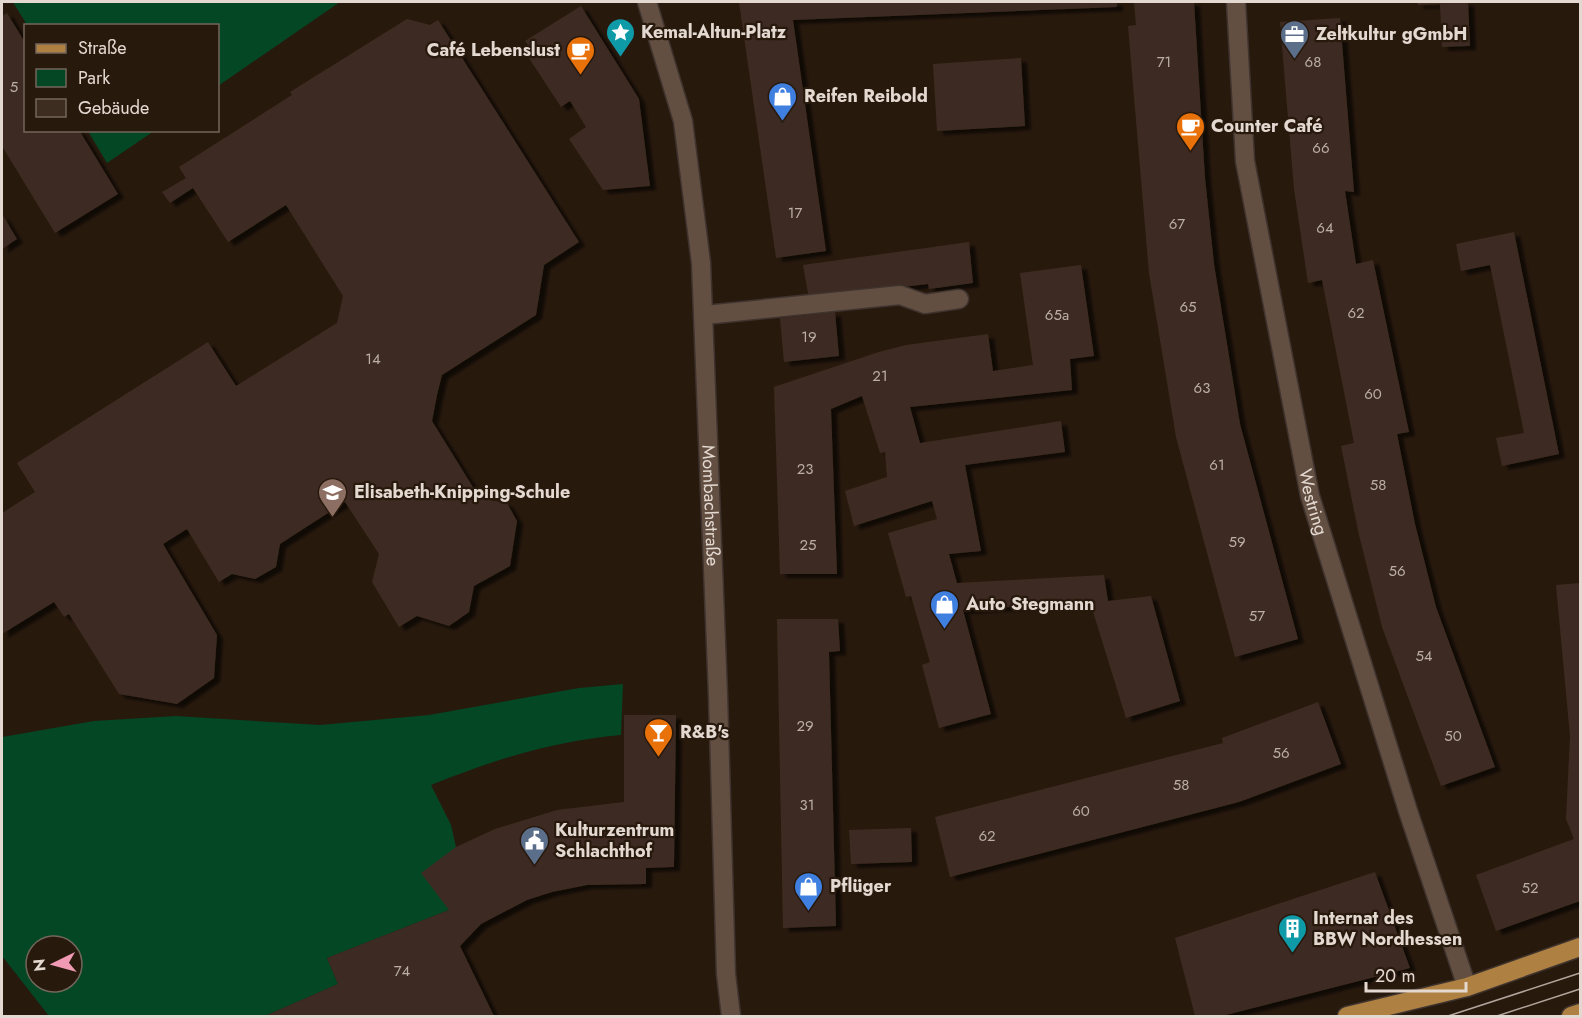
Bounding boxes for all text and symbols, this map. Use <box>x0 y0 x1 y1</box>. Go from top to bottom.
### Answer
place icon: Kemal-Altun-Platz <box>604 16 636 58</box>
office icon: Zeltkultur gGmbH <box>1279 18 1311 60</box>
place label: Kemal-Altun-Platz <box>641 19 787 45</box>
place label: Zeltkultur gGmbH <box>1316 21 1467 47</box>
legend <box>24 24 219 132</box>
cafe icon: Café Lebenslust <box>565 34 597 76</box>
text: Straße <box>78 35 126 61</box>
place label: Café Lebenslust <box>427 37 560 63</box>
house number: 71 <box>1157 51 1171 73</box>
house number: 68 <box>1305 51 1321 73</box>
text: Park <box>78 65 110 91</box>
house number: 5 <box>10 76 18 98</box>
shop icon: Reifen Reibold <box>767 80 799 122</box>
place label: Reifen Reibold <box>804 83 928 109</box>
text: Gebäude <box>78 95 149 121</box>
cafe icon: Counter Café <box>1174 110 1206 152</box>
place label: Counter Café <box>1211 113 1323 139</box>
house number: 66 <box>1312 137 1330 159</box>
house number: 17 <box>788 202 802 224</box>
house number: 67 <box>1169 213 1185 235</box>
house number: 64 <box>1316 217 1334 239</box>
house number: 65 <box>1179 296 1197 318</box>
house number: 62 <box>1347 302 1365 324</box>
house number: 65a <box>1045 304 1069 326</box>
house number: 19 <box>801 326 817 348</box>
house number: 14 <box>365 348 381 370</box>
house number: 21 <box>872 365 888 387</box>
house number: 63 <box>1194 377 1210 399</box>
house number: 60 <box>1364 383 1382 405</box>
street label: Mombachstraße <box>695 444 726 567</box>
house number: 61 <box>1209 454 1225 476</box>
house number: 23 <box>797 458 813 480</box>
street label: Westring <box>1292 467 1334 538</box>
house number: 58 <box>1370 474 1386 496</box>
school or university icon: Elisabeth-Knipping-Schule <box>317 476 349 518</box>
place label: Elisabeth-Knipping-Schule <box>354 479 570 505</box>
house number: 59 <box>1228 531 1246 553</box>
house number: 25 <box>800 534 817 556</box>
house number: 56 <box>1388 560 1406 582</box>
shop icon: Auto Stegmann <box>929 588 961 630</box>
place label: Auto Stegmann <box>965 591 1094 617</box>
house number: 57 <box>1249 605 1265 627</box>
house number: 54 <box>1415 645 1433 667</box>
house number: 29 <box>796 715 814 737</box>
bar icon: R&B's <box>643 716 675 758</box>
place label: R&B's <box>680 719 729 745</box>
house number: 50 <box>1444 725 1462 747</box>
house number: 56 <box>1272 742 1290 764</box>
house number: 58 <box>1173 774 1189 796</box>
house number: 31 <box>800 794 814 816</box>
house number: 60 <box>1072 800 1090 822</box>
place label: Kulturzentrum Schlachthof <box>555 817 674 864</box>
public building icon: Kulturzentrum Schlachthof <box>518 824 550 866</box>
house number: 62 <box>978 825 996 847</box>
shop icon: Pflüger <box>793 870 825 912</box>
place label: Pflüger <box>830 873 892 899</box>
house number: 52 <box>1522 877 1539 899</box>
place label: Internat des BBW Nordhessen <box>1313 905 1462 952</box>
building icon: Internat des BBW Nordhessen <box>1276 912 1308 954</box>
north arrow <box>24 934 84 994</box>
scale bar <box>1366 955 1466 993</box>
text: N <box>28 958 52 973</box>
house number: 74 <box>394 960 411 982</box>
text: 20 m <box>1375 963 1415 989</box>

